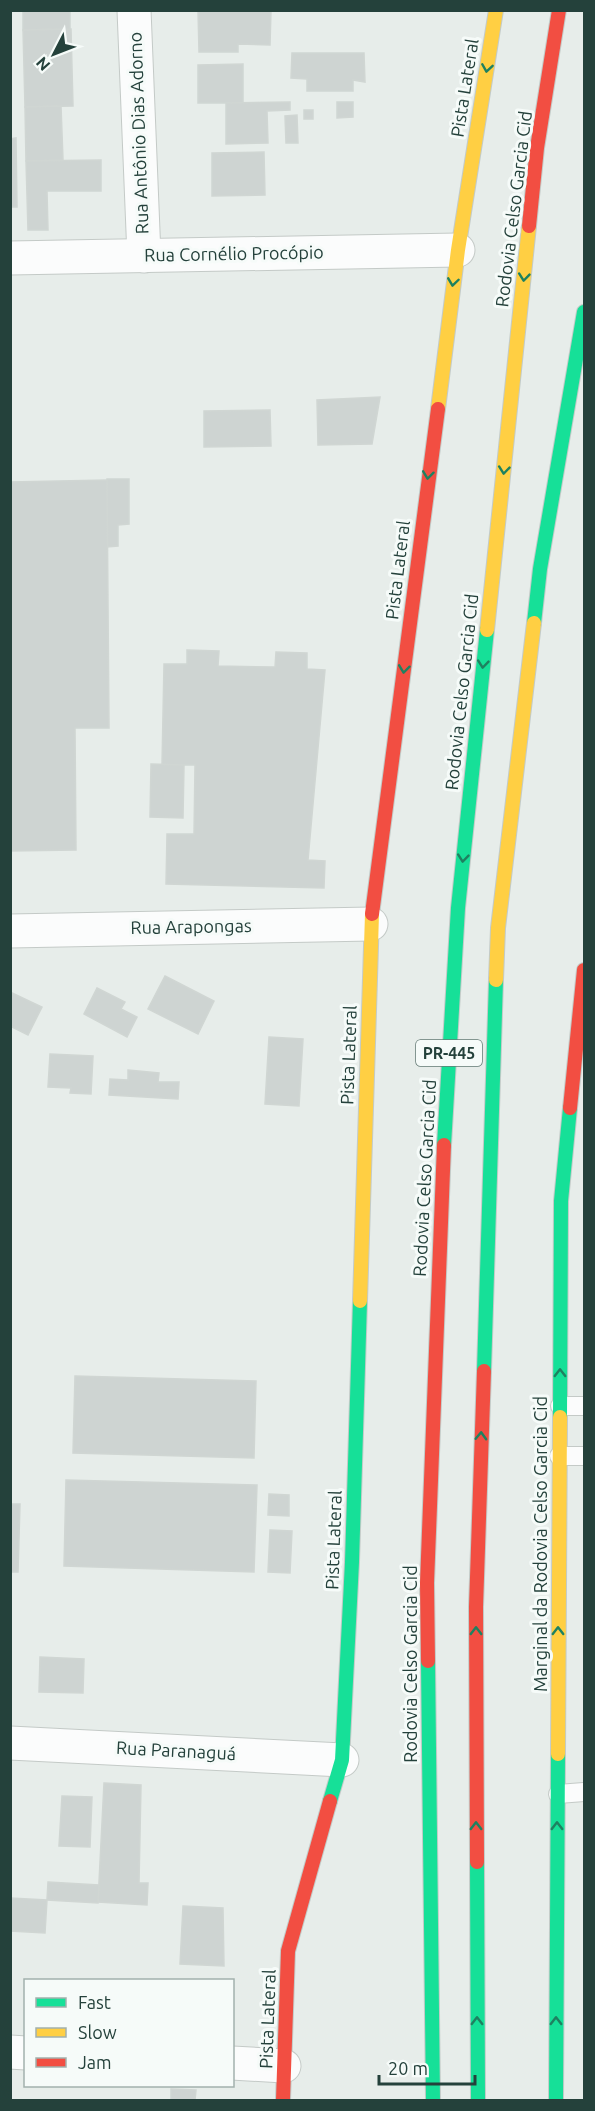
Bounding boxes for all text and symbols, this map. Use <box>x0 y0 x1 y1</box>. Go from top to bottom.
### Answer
north arrow <box>24 24 84 84</box>
street label: Rua Antônio Dias Adorno <box>124 32 152 235</box>
street label: Pista Lateral <box>446 37 482 139</box>
text: N <box>32 54 54 74</box>
one-way arrow <box>481 64 493 73</box>
street label: Rodovia Celso Garcia Cid <box>491 110 535 308</box>
street label: Rua Cornélio Procópio <box>144 241 324 265</box>
one-way arrow <box>518 272 531 281</box>
one-way arrow <box>448 277 460 286</box>
one-way arrow <box>498 466 510 475</box>
one-way arrow <box>423 471 435 480</box>
street label: Pista Lateral <box>381 519 413 620</box>
street label: Rodovia Celso Garcia Cid <box>441 593 481 791</box>
one-way arrow <box>477 660 490 669</box>
one-way arrow <box>398 664 410 673</box>
one-way arrow <box>457 854 470 863</box>
street label: Rua Arapongas <box>130 915 252 937</box>
street label: Pista Lateral <box>336 1005 360 1105</box>
road number: PR-445 <box>416 1040 482 1066</box>
street label: Rodovia Celso Garcia Cid <box>409 1079 439 1277</box>
one-way arrow <box>554 1369 566 1378</box>
street label: Marginal da Rodovia Celso Garcia Cid <box>530 1396 550 1692</box>
one-way arrow <box>475 1432 488 1441</box>
street label: Pista Lateral <box>321 1490 345 1590</box>
street label: Rodovia Celso Garcia Cid <box>400 1565 420 1763</box>
one-way arrow <box>470 1627 482 1636</box>
one-way arrow <box>552 1627 565 1636</box>
street label: Rua Paranaguá <box>116 1737 237 1763</box>
one-way arrow <box>470 1822 482 1831</box>
one-way arrow <box>551 1822 563 1831</box>
street label: Pista Lateral <box>255 1969 279 2069</box>
legend <box>24 1979 234 2087</box>
text: Fast <box>78 1992 111 2012</box>
one-way arrow <box>471 2017 483 2026</box>
one-way arrow <box>550 2017 563 2026</box>
text: Slow <box>78 2022 117 2042</box>
scale bar <box>379 2048 475 2086</box>
text: Jam <box>78 2052 112 2072</box>
text: 20 m <box>388 2058 428 2078</box>

